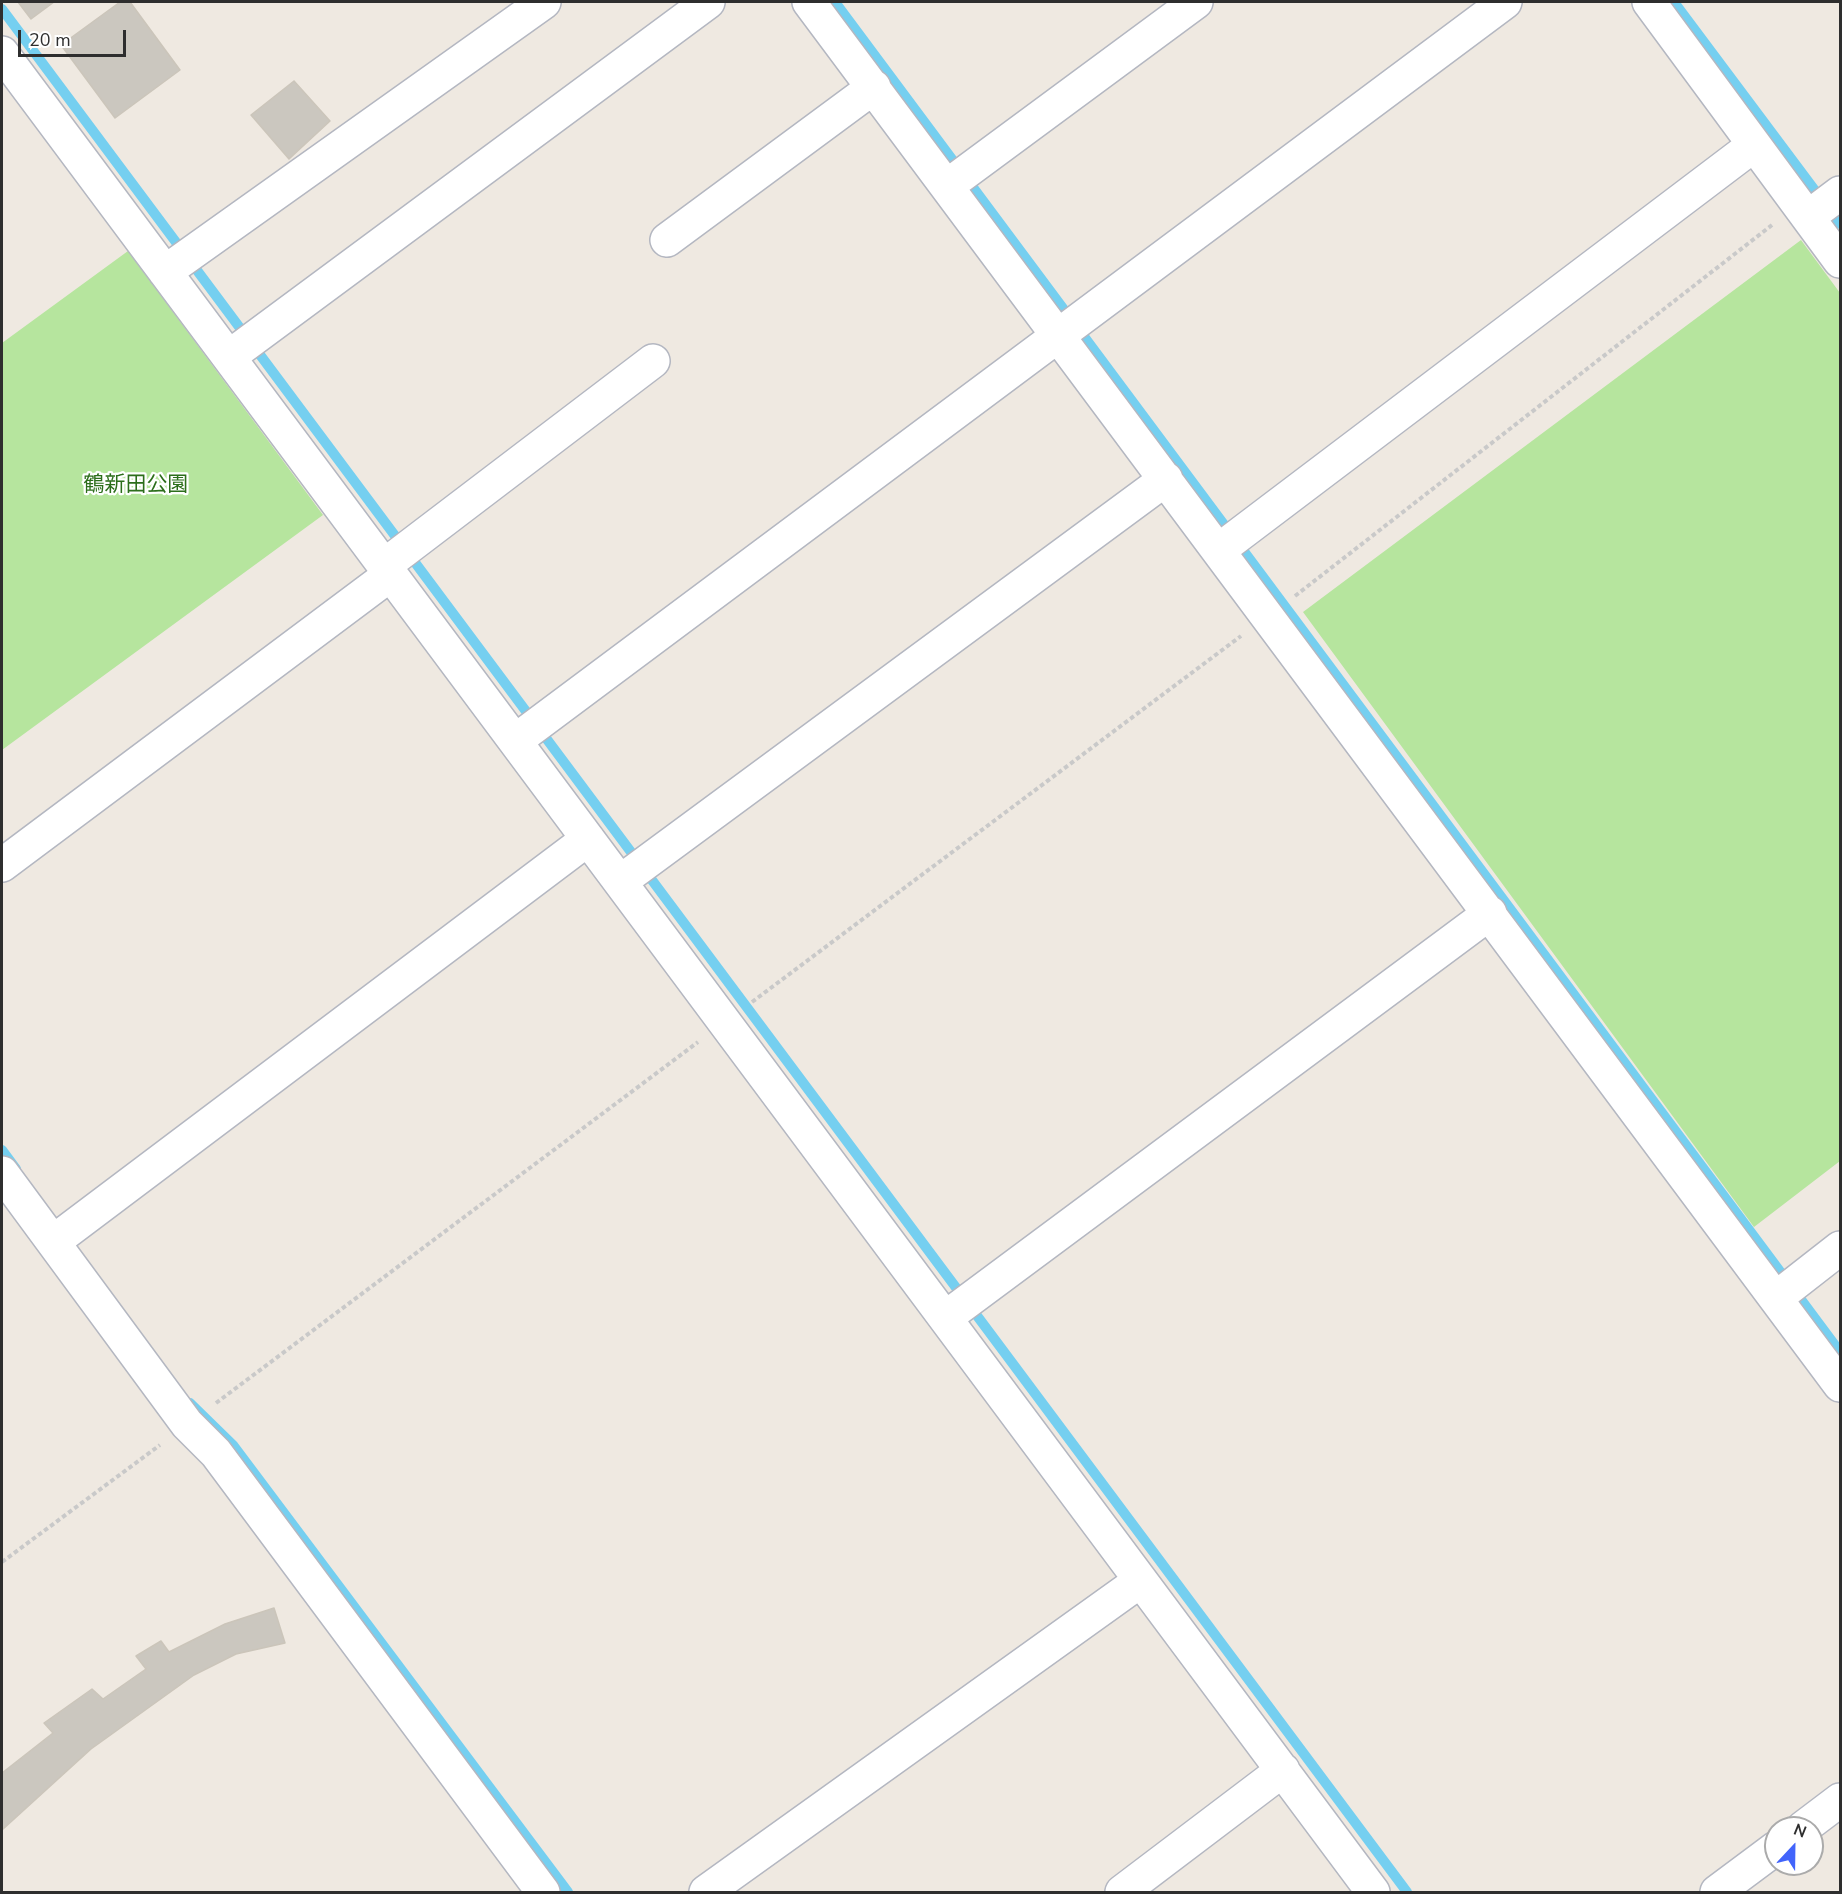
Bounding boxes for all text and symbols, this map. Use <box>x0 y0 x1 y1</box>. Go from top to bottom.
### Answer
scale bar <box>21 18 129 56</box>
text: 20 m <box>29 28 71 52</box>
park label: 鶴新田公園 <box>84 473 188 499</box>
north arrow <box>1764 1816 1824 1876</box>
text: N <box>1790 1819 1810 1844</box>

